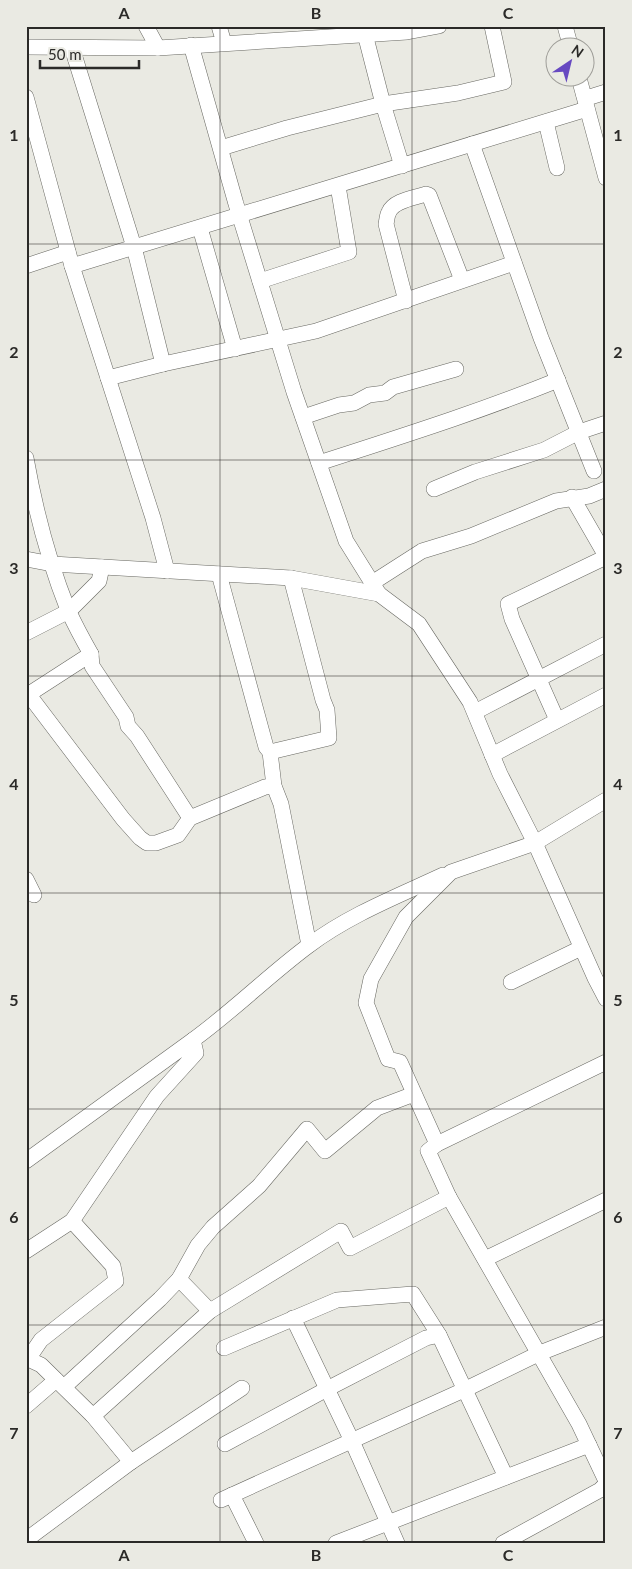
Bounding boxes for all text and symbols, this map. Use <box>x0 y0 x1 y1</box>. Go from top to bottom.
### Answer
text: A <box>117 3 130 22</box>
text: B <box>311 3 321 22</box>
text: C <box>503 3 514 22</box>
scale bar <box>40 38 139 70</box>
north arrow <box>544 38 594 88</box>
text: N <box>568 41 587 61</box>
text: 50 m <box>48 45 82 63</box>
text: 1 <box>9 125 19 144</box>
text: 1 <box>613 125 623 144</box>
text: 2 <box>9 342 19 361</box>
text: 2 <box>613 342 623 361</box>
text: 3 <box>9 558 19 577</box>
text: 3 <box>613 558 623 577</box>
text: 4 <box>9 774 19 793</box>
text: 4 <box>613 774 623 793</box>
text: 5 <box>9 990 19 1009</box>
text: 5 <box>613 990 623 1009</box>
text: 6 <box>9 1207 19 1226</box>
text: 6 <box>613 1207 623 1226</box>
text: 7 <box>9 1423 19 1442</box>
text: 7 <box>613 1423 623 1442</box>
text: A <box>117 1545 130 1564</box>
text: B <box>311 1545 321 1564</box>
text: C <box>503 1545 514 1564</box>

